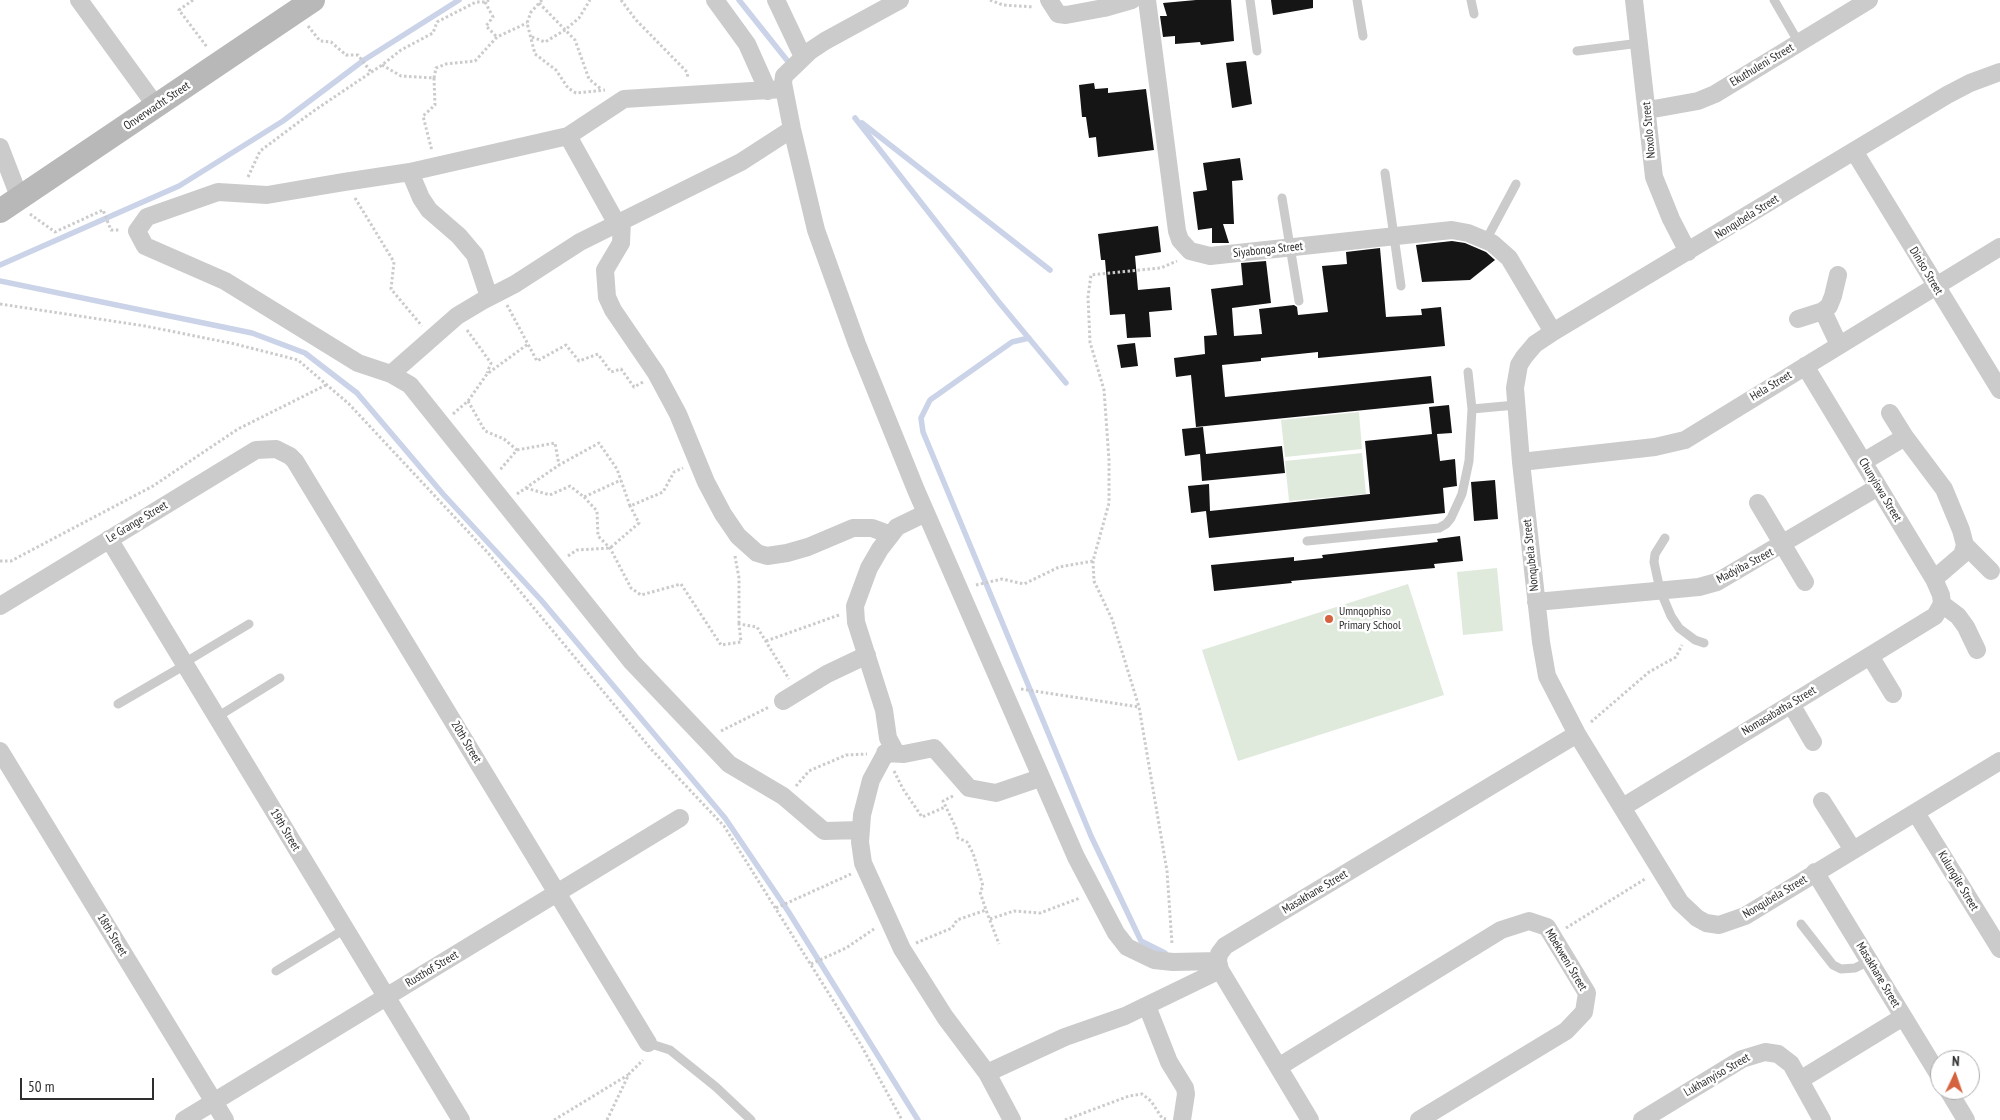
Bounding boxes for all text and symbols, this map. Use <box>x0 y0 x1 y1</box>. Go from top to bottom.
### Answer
street label: Ekuthuleni Street <box>1728 40 1796 90</box>
street label: Onverwacht Street <box>121 79 193 133</box>
street label: Noxolo Street <box>1639 101 1659 159</box>
street label: Nonqubela Street <box>1712 192 1782 242</box>
street label: Siyabonga Street <box>1232 239 1304 261</box>
street label: Diniso Street <box>1906 244 1946 298</box>
street label: Hela Street <box>1747 368 1795 404</box>
street label: Chunyiswa Street <box>1855 456 1905 524</box>
street label: Le Grange Street <box>104 498 170 546</box>
street label: Nonqubela Street <box>1520 518 1542 592</box>
street label: Madyiba Street <box>1714 545 1776 587</box>
place label: Umnqophiso Primary School <box>1339 605 1401 633</box>
marker: Umnqophiso Primary School <box>1323 613 1335 625</box>
street label: Nomasabatha Street <box>1739 683 1819 739</box>
street label: 20th Street <box>448 718 484 766</box>
street label: 19th Street <box>267 806 303 854</box>
street label: Kulungile Street <box>1935 849 1981 913</box>
street label: Masakhane Street <box>1280 867 1350 917</box>
street label: Nonqubela Street <box>1740 872 1810 922</box>
street label: 18th Street <box>94 911 130 959</box>
street label: Mbekweni Street <box>1542 926 1590 994</box>
street label: Masakhane Street <box>1853 940 1903 1010</box>
street label: Rusthof Street <box>403 948 461 990</box>
street label: Lukhanyiso Street <box>1681 1050 1753 1100</box>
north arrow <box>1930 1050 1980 1100</box>
text: N <box>1951 1052 1960 1070</box>
scale bar <box>22 1068 156 1100</box>
text: 50 m <box>28 1077 54 1096</box>

